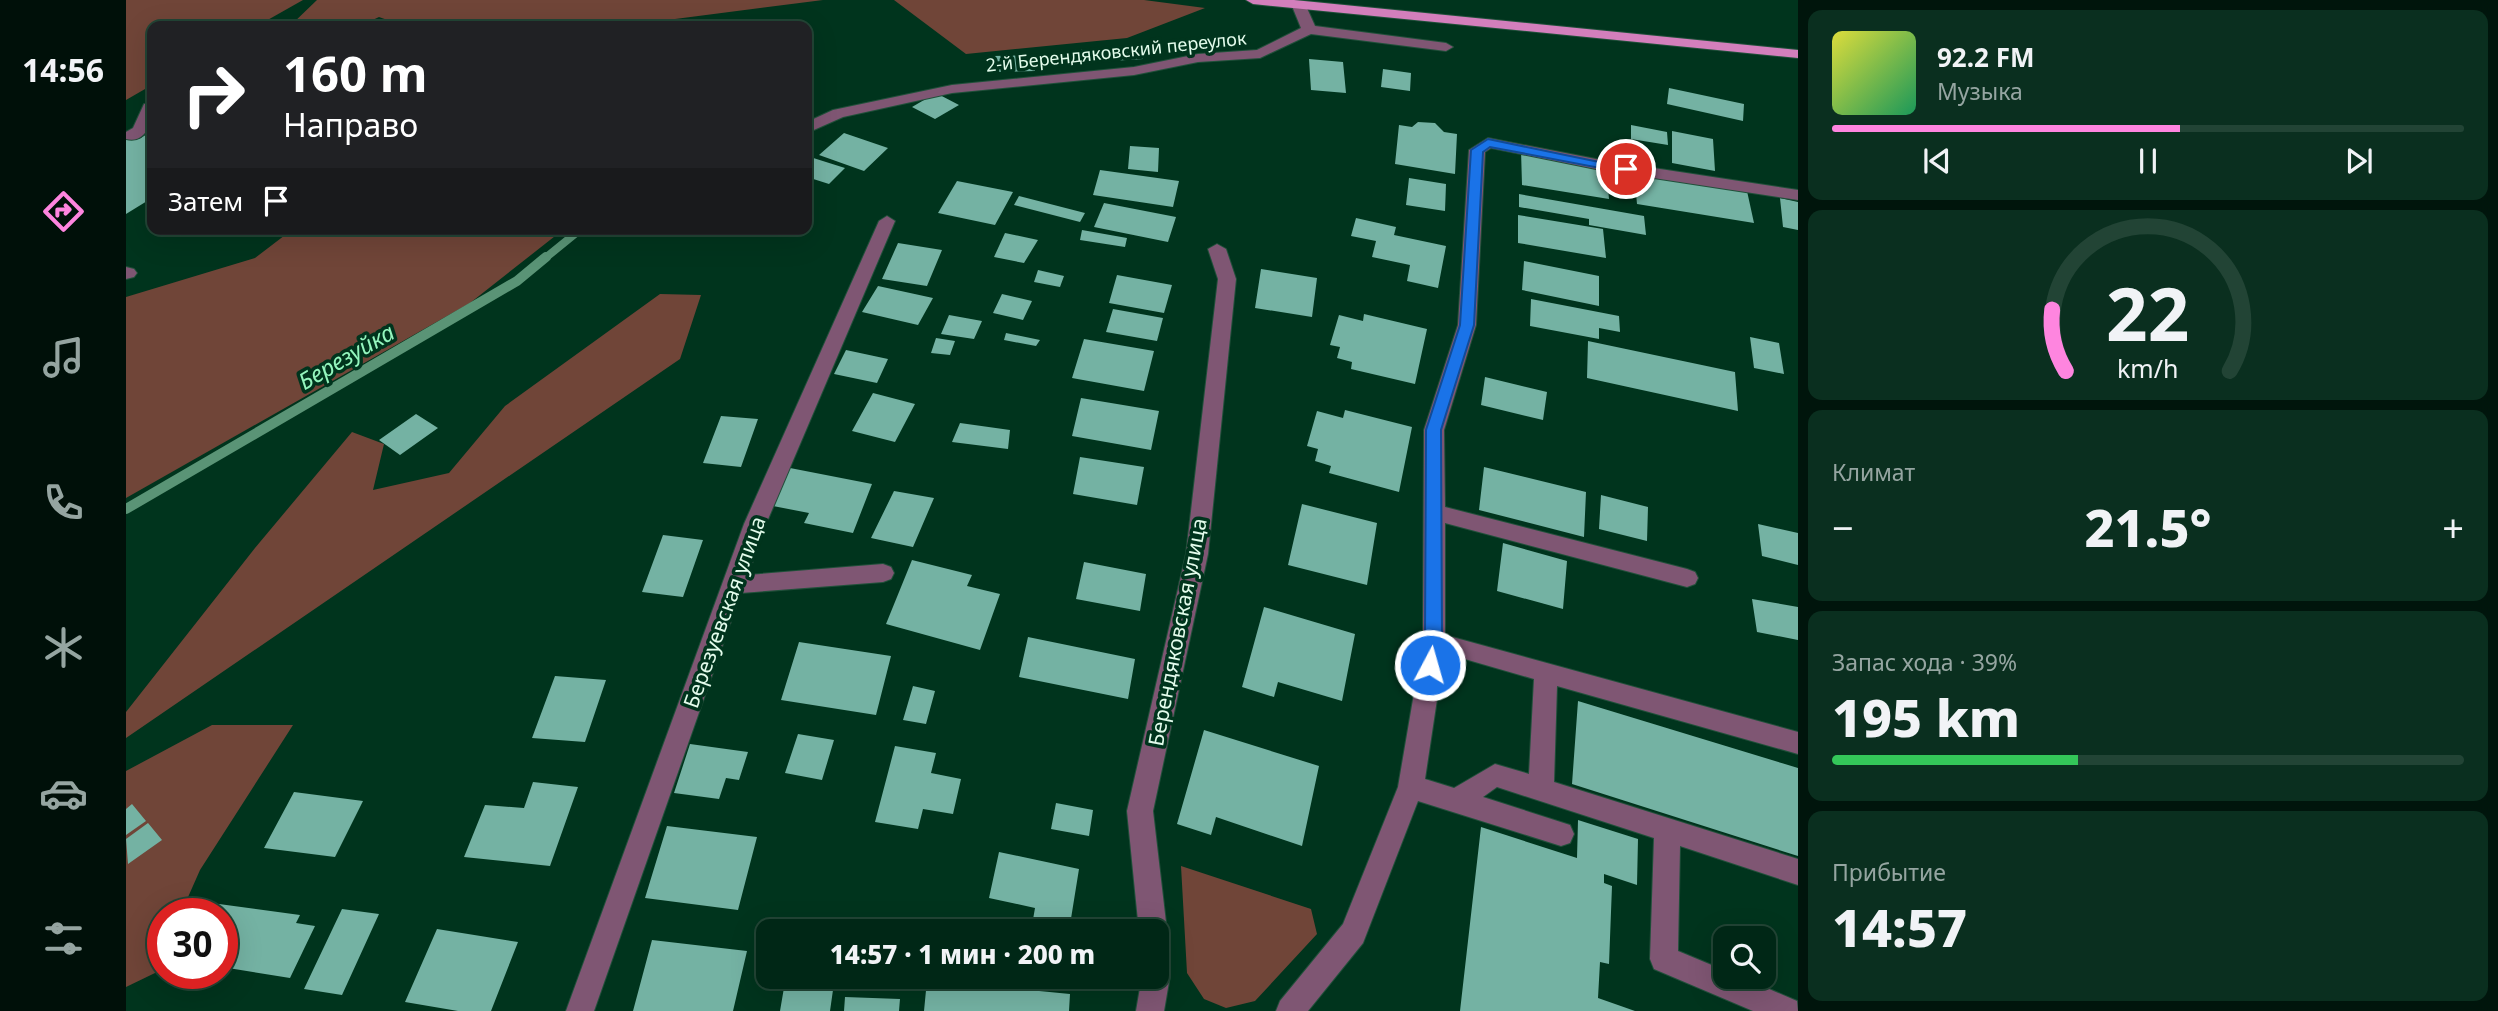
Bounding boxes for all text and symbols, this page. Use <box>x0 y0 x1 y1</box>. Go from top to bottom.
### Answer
street label: 2-й Берендяковский переулок <box>985 25 1248 77</box>
text: 92.2 FM <box>1937 39 2034 75</box>
text: 160 m <box>283 40 428 106</box>
text: 14:56 <box>22 48 104 91</box>
icon: right <box>168 49 259 140</box>
text: Музыка <box>1937 75 2023 107</box>
text: Направо <box>283 103 418 146</box>
pin <box>1596 139 1656 199</box>
icon: previous <box>1918 142 1956 180</box>
icon: pause <box>2129 142 2167 180</box>
icon: next <box>2340 142 2378 180</box>
icon: arrive <box>1607 150 1645 188</box>
icon: arrive <box>257 182 295 220</box>
text: Затем <box>168 183 243 219</box>
icon: directions <box>39 187 88 236</box>
text: 22 <box>2106 264 2190 363</box>
water label: Березуйка <box>292 316 400 396</box>
icon: music <box>39 333 88 382</box>
text: km/h <box>2117 351 2179 385</box>
text: Климат <box>1832 456 1915 488</box>
icon: phone <box>39 478 88 527</box>
text: 21.5° <box>2085 491 2211 562</box>
text: − <box>1832 501 1854 553</box>
text: + <box>2442 501 2464 553</box>
street label: Березуевская улица <box>676 512 772 712</box>
street label: Берендяковская улица <box>1141 516 1213 748</box>
icon: climate <box>39 623 88 672</box>
position arrow <box>1393 628 1467 702</box>
text: Запас хода · 39% <box>1832 646 2017 678</box>
text: 195 km <box>1832 681 2020 752</box>
icon: car <box>39 769 88 818</box>
text: Прибытие <box>1832 856 1946 888</box>
text: 14:57 <box>1832 891 1967 962</box>
speed limit sign: 30 <box>147 898 238 989</box>
icon: filters <box>39 914 88 963</box>
map controls <box>1713 926 1776 989</box>
button: search <box>1713 926 1776 989</box>
text: 14:57 · 1 мин · 200 m <box>830 936 1095 972</box>

